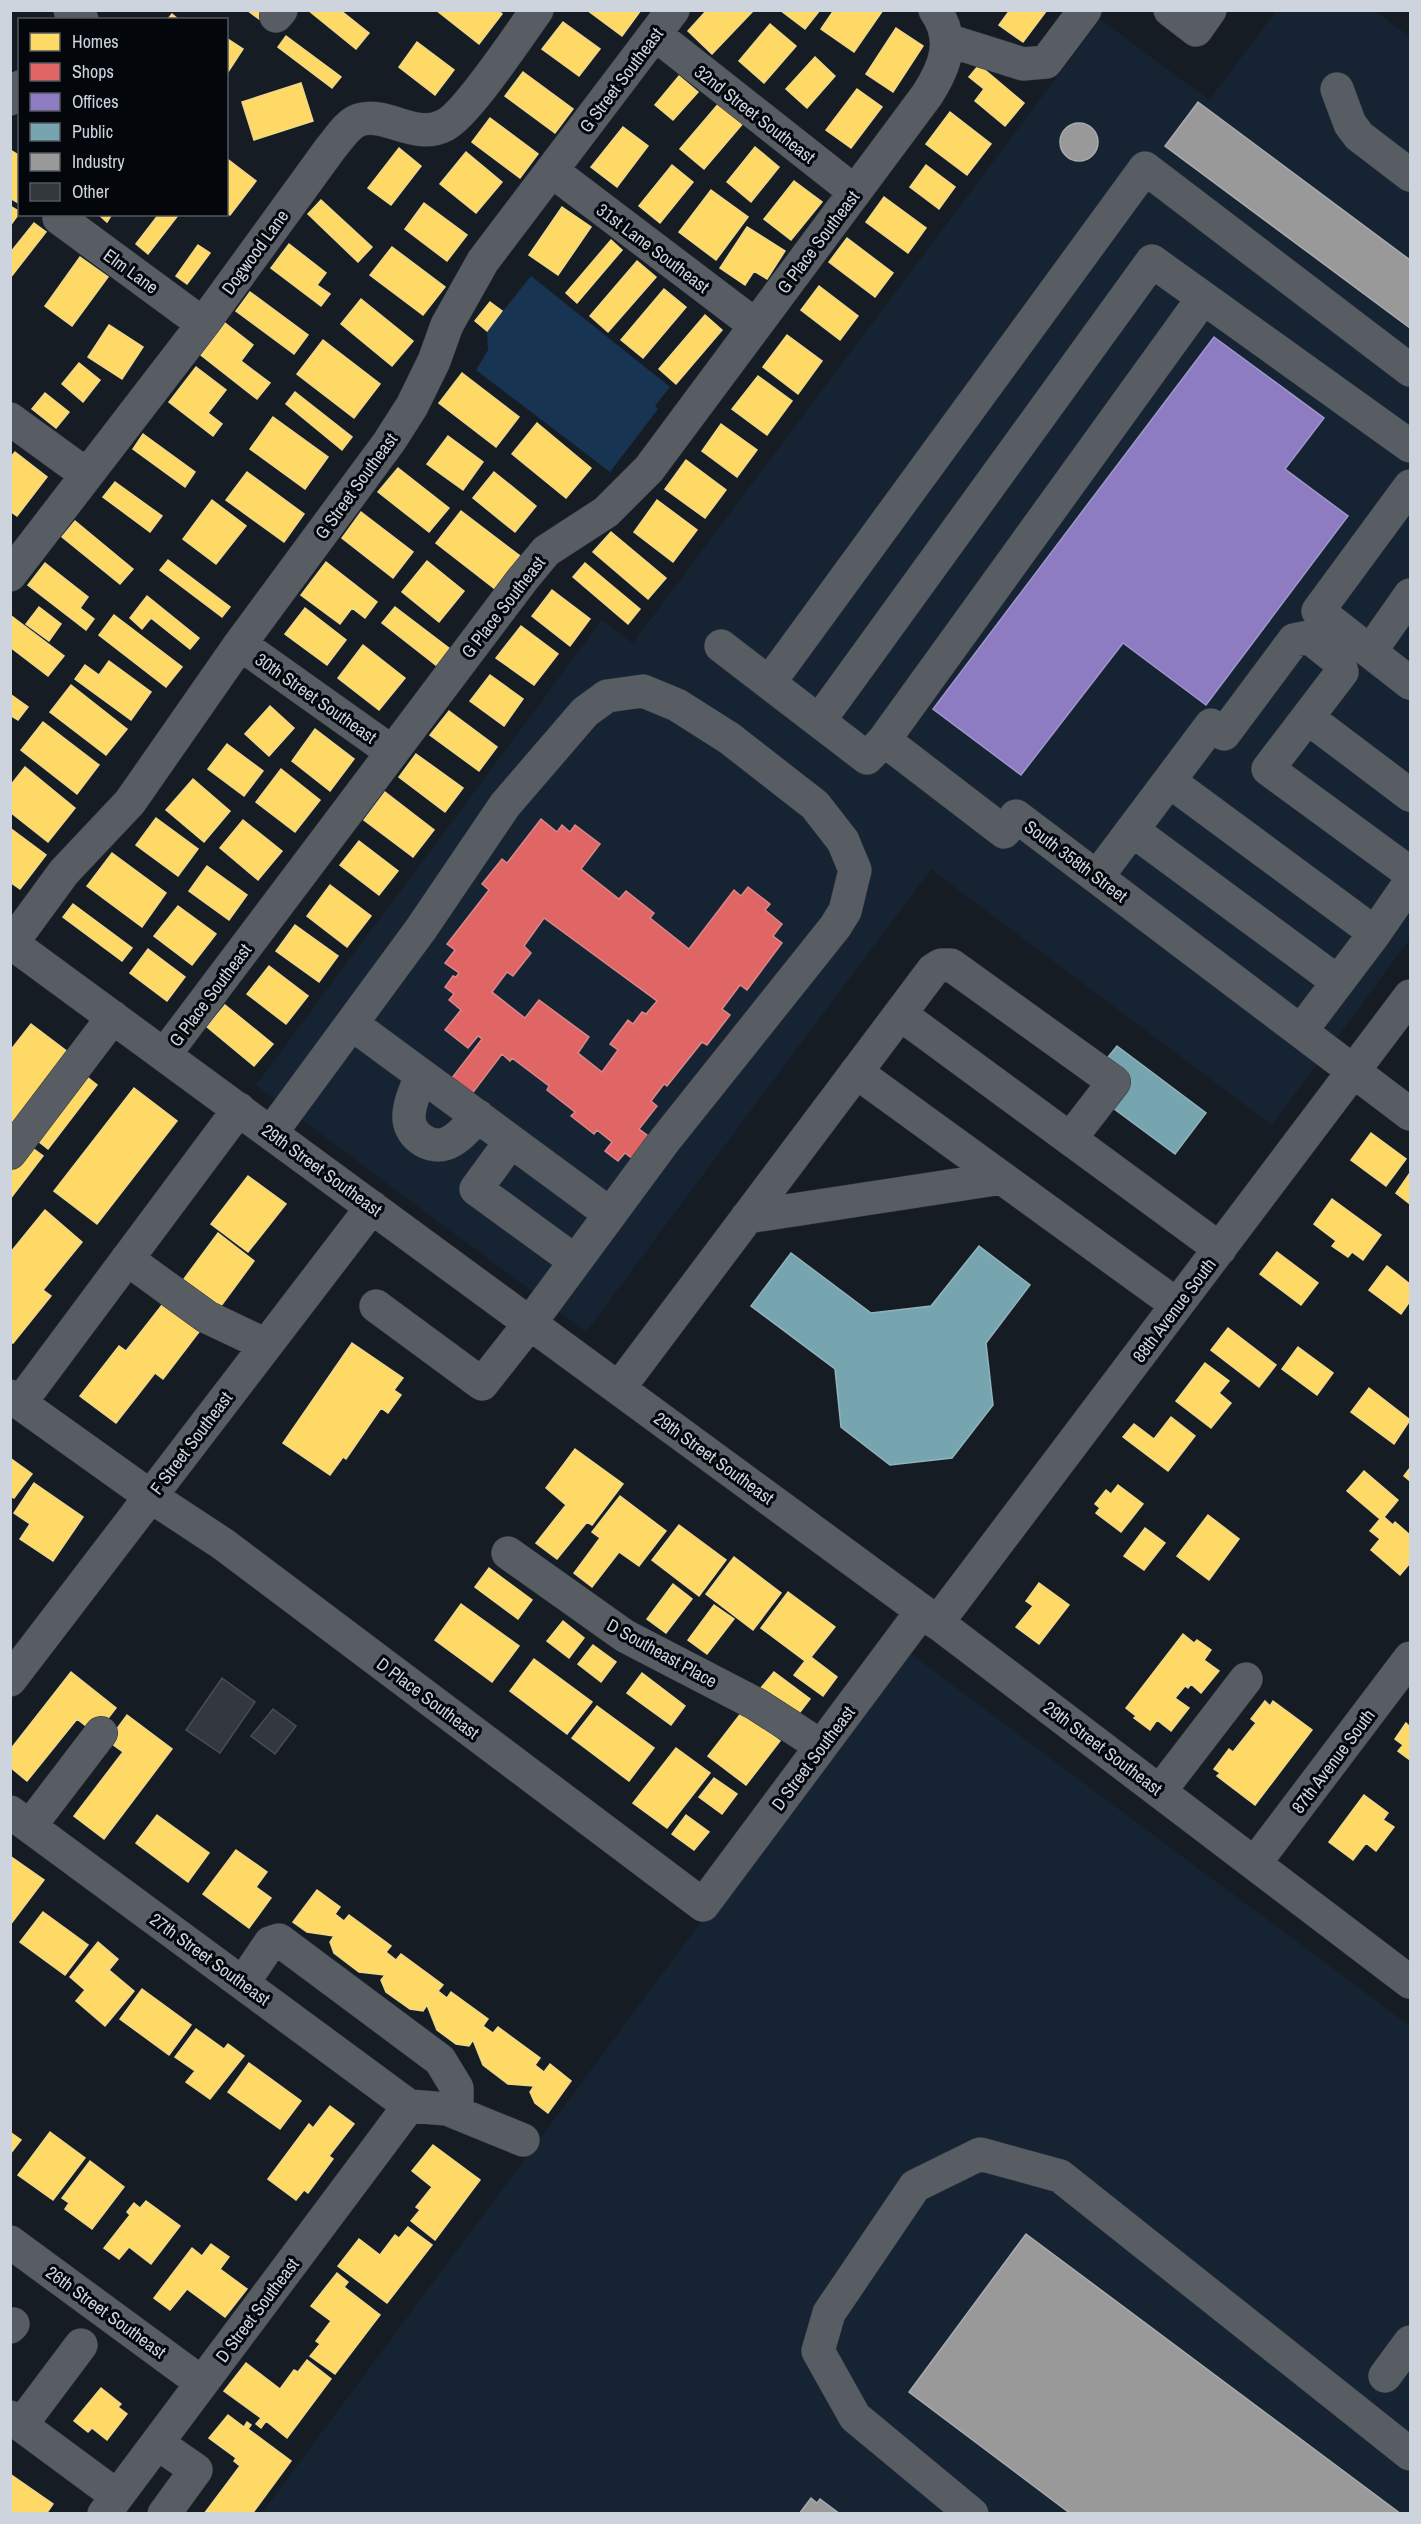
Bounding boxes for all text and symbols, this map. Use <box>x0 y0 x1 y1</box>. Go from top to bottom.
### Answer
legend <box>18 18 228 216</box>
street label: G Street Southeast <box>573 22 669 138</box>
text: Homes <box>72 29 119 54</box>
text: Shops <box>72 59 114 84</box>
street label: 32nd Street Southeast <box>689 59 821 169</box>
text: Offices <box>72 89 119 114</box>
text: Public <box>72 119 113 144</box>
text: Industry <box>72 149 125 174</box>
text: Other <box>72 179 109 204</box>
street label: G Place Southeast <box>771 185 865 299</box>
street label: 31st Lane Southeast <box>591 197 715 299</box>
street label: Dogwood Lane <box>216 204 294 300</box>
street label: Elm Lane <box>98 243 164 299</box>
street label: G Street Southeast <box>309 428 403 544</box>
street label: G Place Southeast <box>455 551 551 663</box>
street label: 30th Street Southeast <box>250 647 382 749</box>
street label: South 358th Street <box>1019 814 1133 908</box>
street label: G Place Southeast <box>163 938 257 1052</box>
street label: 29th Street Southeast <box>257 1118 387 1222</box>
street label: 88th Avenue South <box>1127 1253 1221 1367</box>
street label: F Street Southeast <box>144 1386 238 1500</box>
street label: 29th Street Southeast <box>649 1406 779 1510</box>
street label: D Southeast Place <box>602 1612 722 1694</box>
street label: D Place Southeast <box>372 1651 484 1745</box>
street label: 29th Street Southeast <box>1038 1695 1168 1801</box>
street label: D Street Southeast <box>765 1701 861 1815</box>
street label: 87th Avenue South <box>1286 1704 1380 1818</box>
street label: 27th Street Southeast <box>145 1907 275 2011</box>
street label: D Street Southeast <box>209 2253 305 2367</box>
street label: 26th Street Southeast <box>41 2260 171 2364</box>

